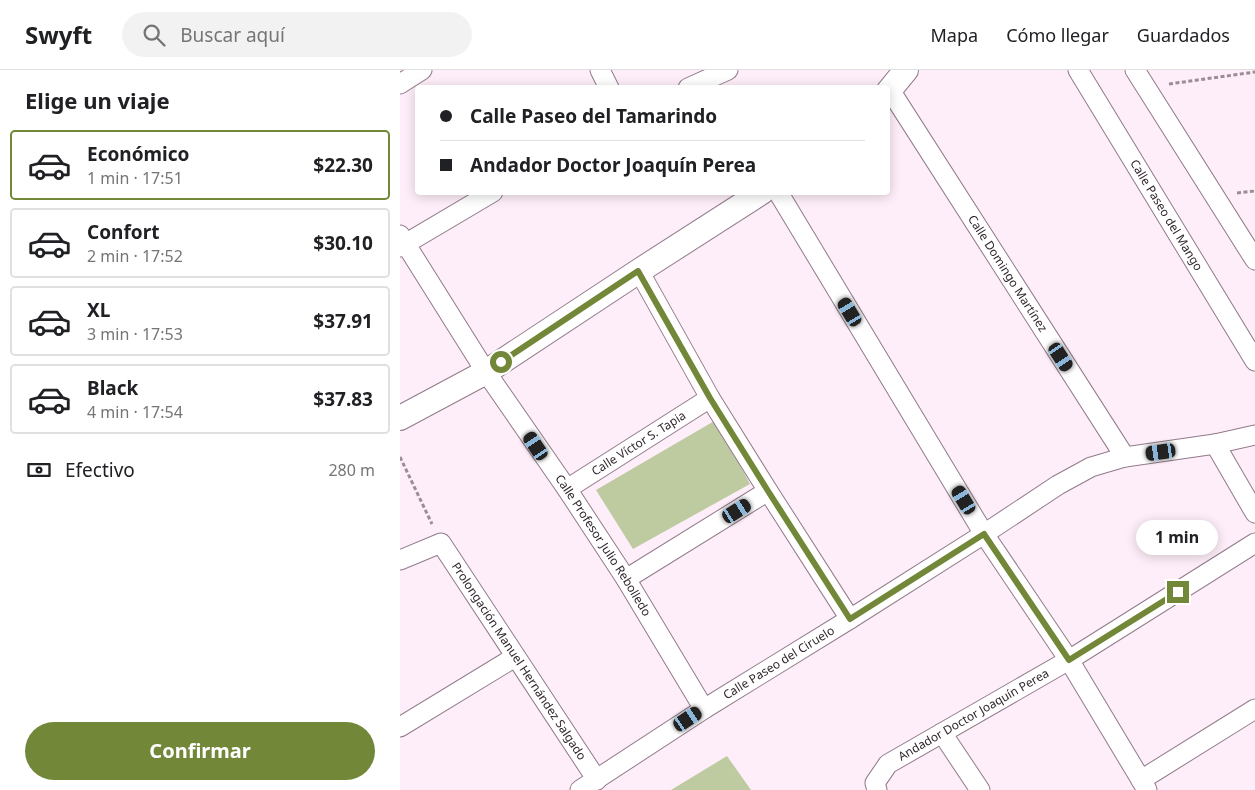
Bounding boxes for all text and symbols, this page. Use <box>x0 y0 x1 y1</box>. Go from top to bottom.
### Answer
search box <box>122 12 472 57</box>
text: Swyft <box>25 18 92 51</box>
icon: search <box>140 21 168 49</box>
text: Buscar aquí <box>180 22 285 48</box>
text: Mapa <box>931 23 978 47</box>
text: Cómo llegar <box>1006 23 1109 47</box>
text: Guardados <box>1137 23 1230 47</box>
text: Elige un viaje <box>25 85 170 115</box>
text: Calle Paseo del Tamarindo <box>470 103 717 129</box>
text: Económico <box>87 141 189 167</box>
icon: car <box>27 143 72 188</box>
text: $22.30 <box>313 152 373 178</box>
text: Andador Doctor Joaquín Perea <box>470 152 756 178</box>
street label: Calle Paseo del Mango <box>1126 156 1207 274</box>
text: 1 min · 17:51 <box>87 167 183 189</box>
street label: Calle Domingo Martínez <box>964 212 1052 335</box>
text: Confort <box>87 219 159 245</box>
icon: car <box>27 221 72 266</box>
text: $30.10 <box>313 230 373 256</box>
text: 2 min · 17:52 <box>87 245 183 267</box>
car <box>835 295 864 329</box>
text: XL <box>87 297 110 323</box>
icon: car <box>27 299 72 344</box>
text: $37.91 <box>313 308 373 334</box>
text: 3 min · 17:53 <box>87 323 183 345</box>
car <box>1046 340 1075 374</box>
route start <box>490 351 512 373</box>
text: Black <box>87 375 138 401</box>
icon: car <box>27 377 72 422</box>
text: $37.83 <box>313 386 373 412</box>
text: 4 min · 17:54 <box>87 401 183 423</box>
street label: Calle Víctor S. Tapia <box>588 407 689 479</box>
car <box>521 429 550 463</box>
car <box>1145 442 1176 462</box>
icon: cash <box>25 456 53 484</box>
text: Efectivo <box>65 457 135 483</box>
text: 280 m <box>328 459 375 481</box>
street label: Calle Profesor Julio Rebolledo <box>551 471 655 619</box>
car <box>949 483 978 517</box>
car <box>720 497 753 525</box>
callout: 1 min <box>1137 520 1219 554</box>
text: 1 min <box>1155 526 1199 548</box>
street label: Prolongación Manuel Hernández Salgado <box>448 559 591 763</box>
route end <box>1167 581 1189 603</box>
street label: Calle Paseo del Ciruelo <box>720 622 838 703</box>
street label: Andador Doctor Joaquín Perea <box>895 664 1052 764</box>
car <box>671 704 704 734</box>
button: Confirmar <box>25 722 375 780</box>

